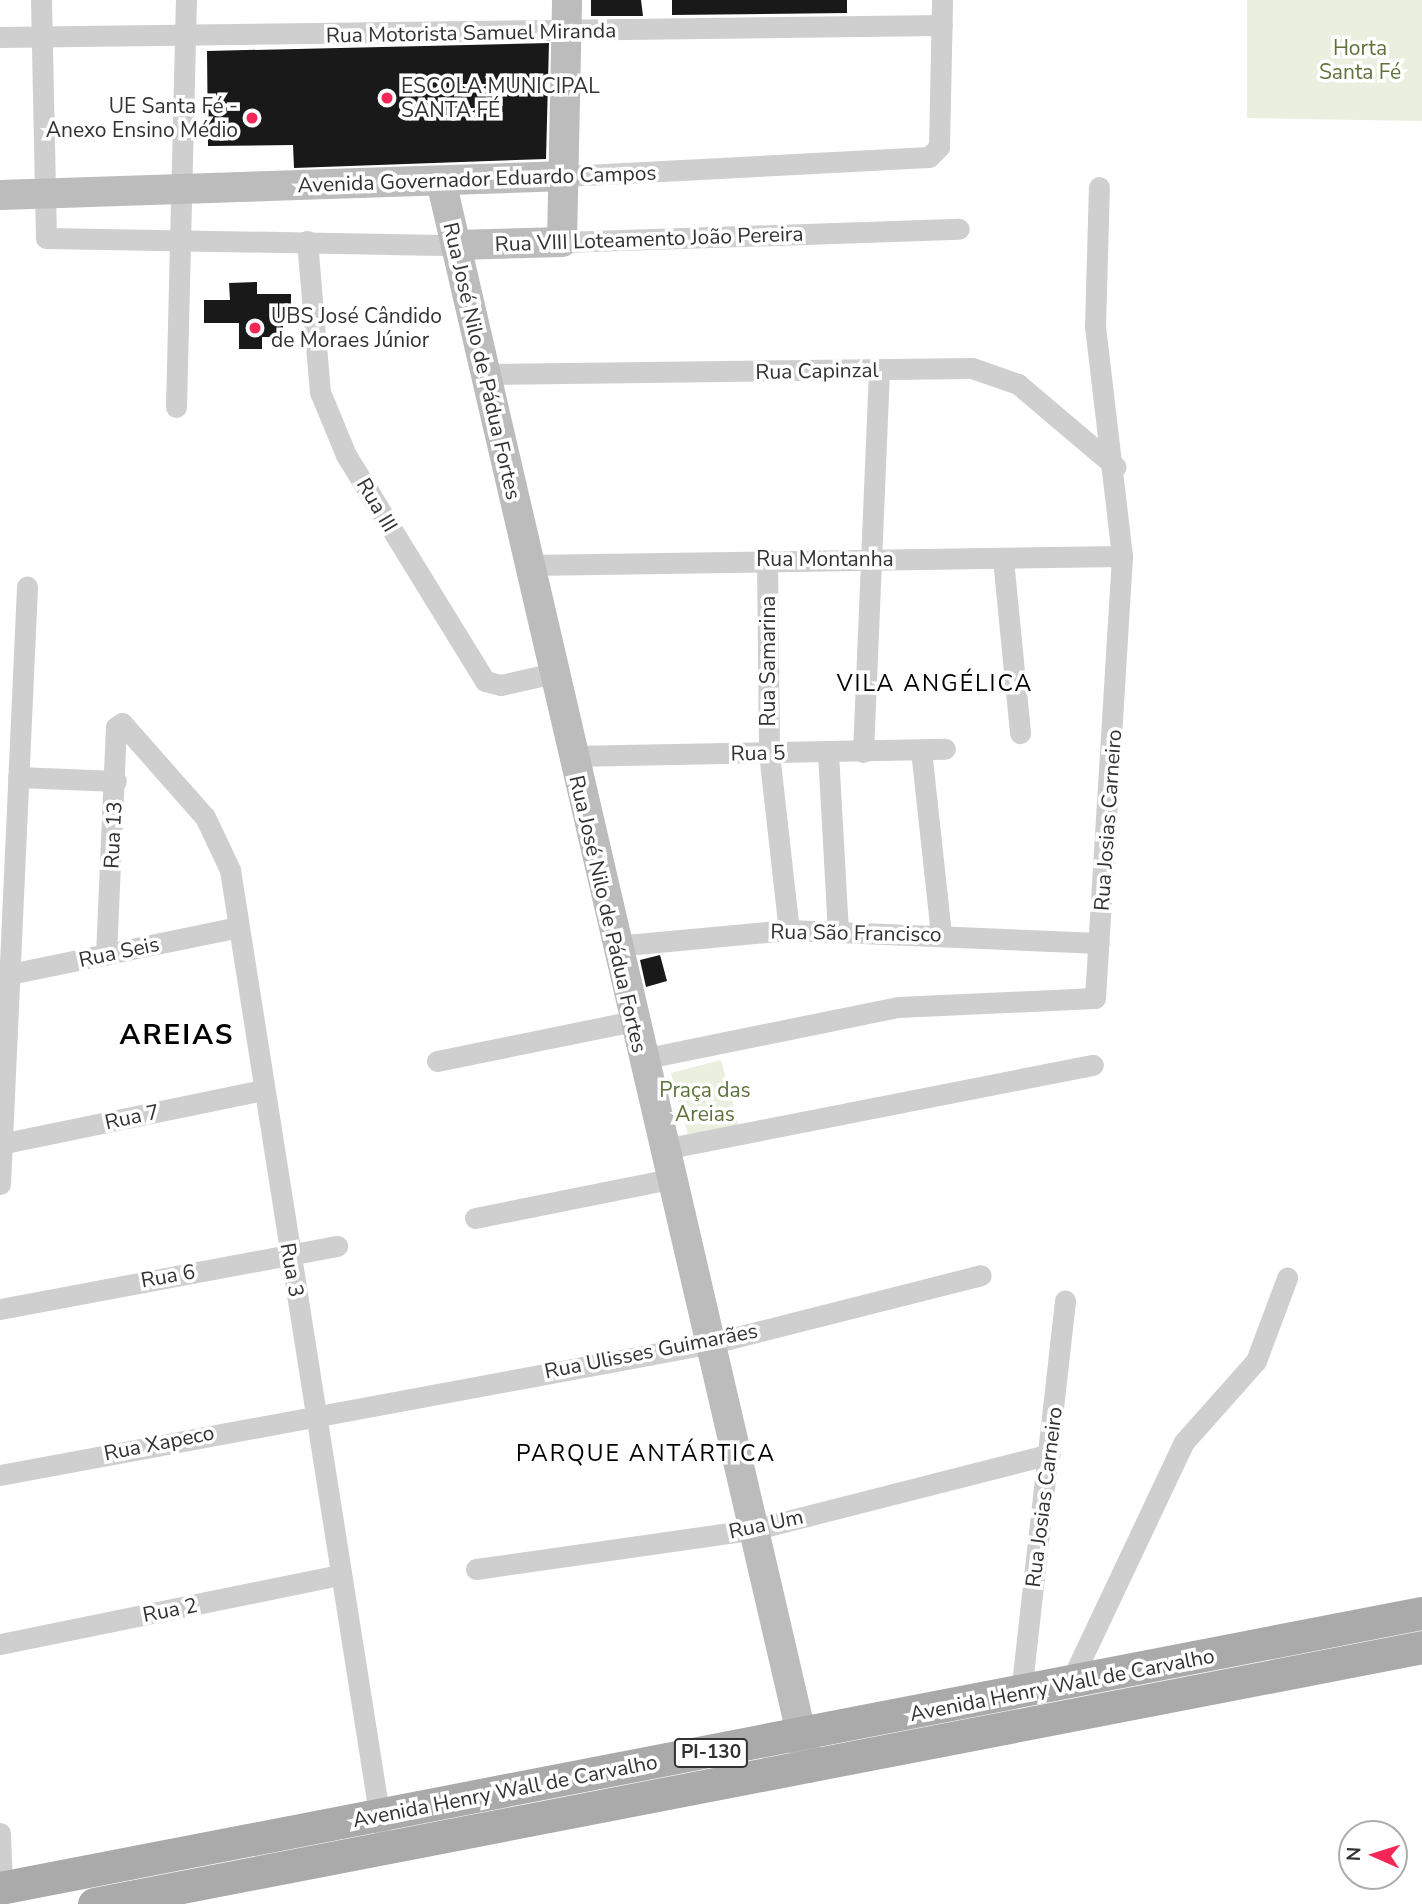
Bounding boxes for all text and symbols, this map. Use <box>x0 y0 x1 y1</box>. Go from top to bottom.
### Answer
street label: Rua Motorista Samuel Miranda <box>326 18 616 48</box>
park label: Horta Santa Fé <box>1319 35 1401 85</box>
place label: ESCOLA MUNICIPAL SANTA FÉ <box>401 73 600 123</box>
marker: ESCOLA MUNICIPAL SANTA FÉ <box>379 90 395 106</box>
place label: UE Santa Fé - Anexo Ensino Médio <box>46 93 238 143</box>
marker: UE Santa Fé - Anexo Ensino Médio <box>244 110 260 126</box>
street label: Avenida Governador Eduardo Campos <box>297 160 657 198</box>
street label: Rua José Nilo de Pádua Fortes <box>438 220 526 502</box>
street label: Rua VIII Loteamento João Pereira <box>494 221 804 257</box>
place label: UBS José Cândido de Moraes Júnior <box>271 303 442 353</box>
marker: UBS José Cândido de Moraes Júnior <box>245 318 265 338</box>
street label: Rua Capinzal <box>755 357 879 385</box>
street label: Rua III <box>351 473 403 537</box>
street label: Rua Montanha <box>756 546 894 572</box>
street label: Rua Samarina <box>755 596 781 726</box>
district label: VILA ANGÉLICA <box>838 670 1032 698</box>
street label: Rua Josias Carneiro <box>1089 728 1127 912</box>
street label: Rua 5 <box>730 740 786 766</box>
street label: Rua José Nilo de Pádua Fortes <box>564 773 652 1055</box>
street label: Rua 13 <box>99 801 127 869</box>
street label: Rua São Francisco <box>770 919 942 947</box>
street label: Rua Seis <box>77 931 161 973</box>
district label: AREIAS <box>120 1018 234 1052</box>
park label: Praça das Areias <box>659 1077 751 1127</box>
street label: Rua 7 <box>103 1099 161 1135</box>
street label: Rua 3 <box>275 1241 309 1299</box>
street label: Rua 6 <box>139 1259 197 1293</box>
street label: Rua Ulisses Guimarães <box>542 1318 760 1384</box>
street label: Rua Josias Carneiro <box>1020 1405 1068 1589</box>
street label: Rua Xapeco <box>102 1420 216 1466</box>
district label: PARQUE ANTÁRTICA <box>518 1440 774 1468</box>
street label: Rua Um <box>726 1504 806 1544</box>
street label: Rua 2 <box>141 1592 199 1628</box>
street label: Avenida Henry Wall de Carvalho <box>907 1643 1217 1727</box>
road number: PI-130 <box>672 1737 750 1768</box>
street label: Avenida Henry Wall de Carvalho <box>350 1749 660 1833</box>
north arrow <box>1338 1820 1408 1890</box>
text: N <box>1341 1846 1367 1862</box>

